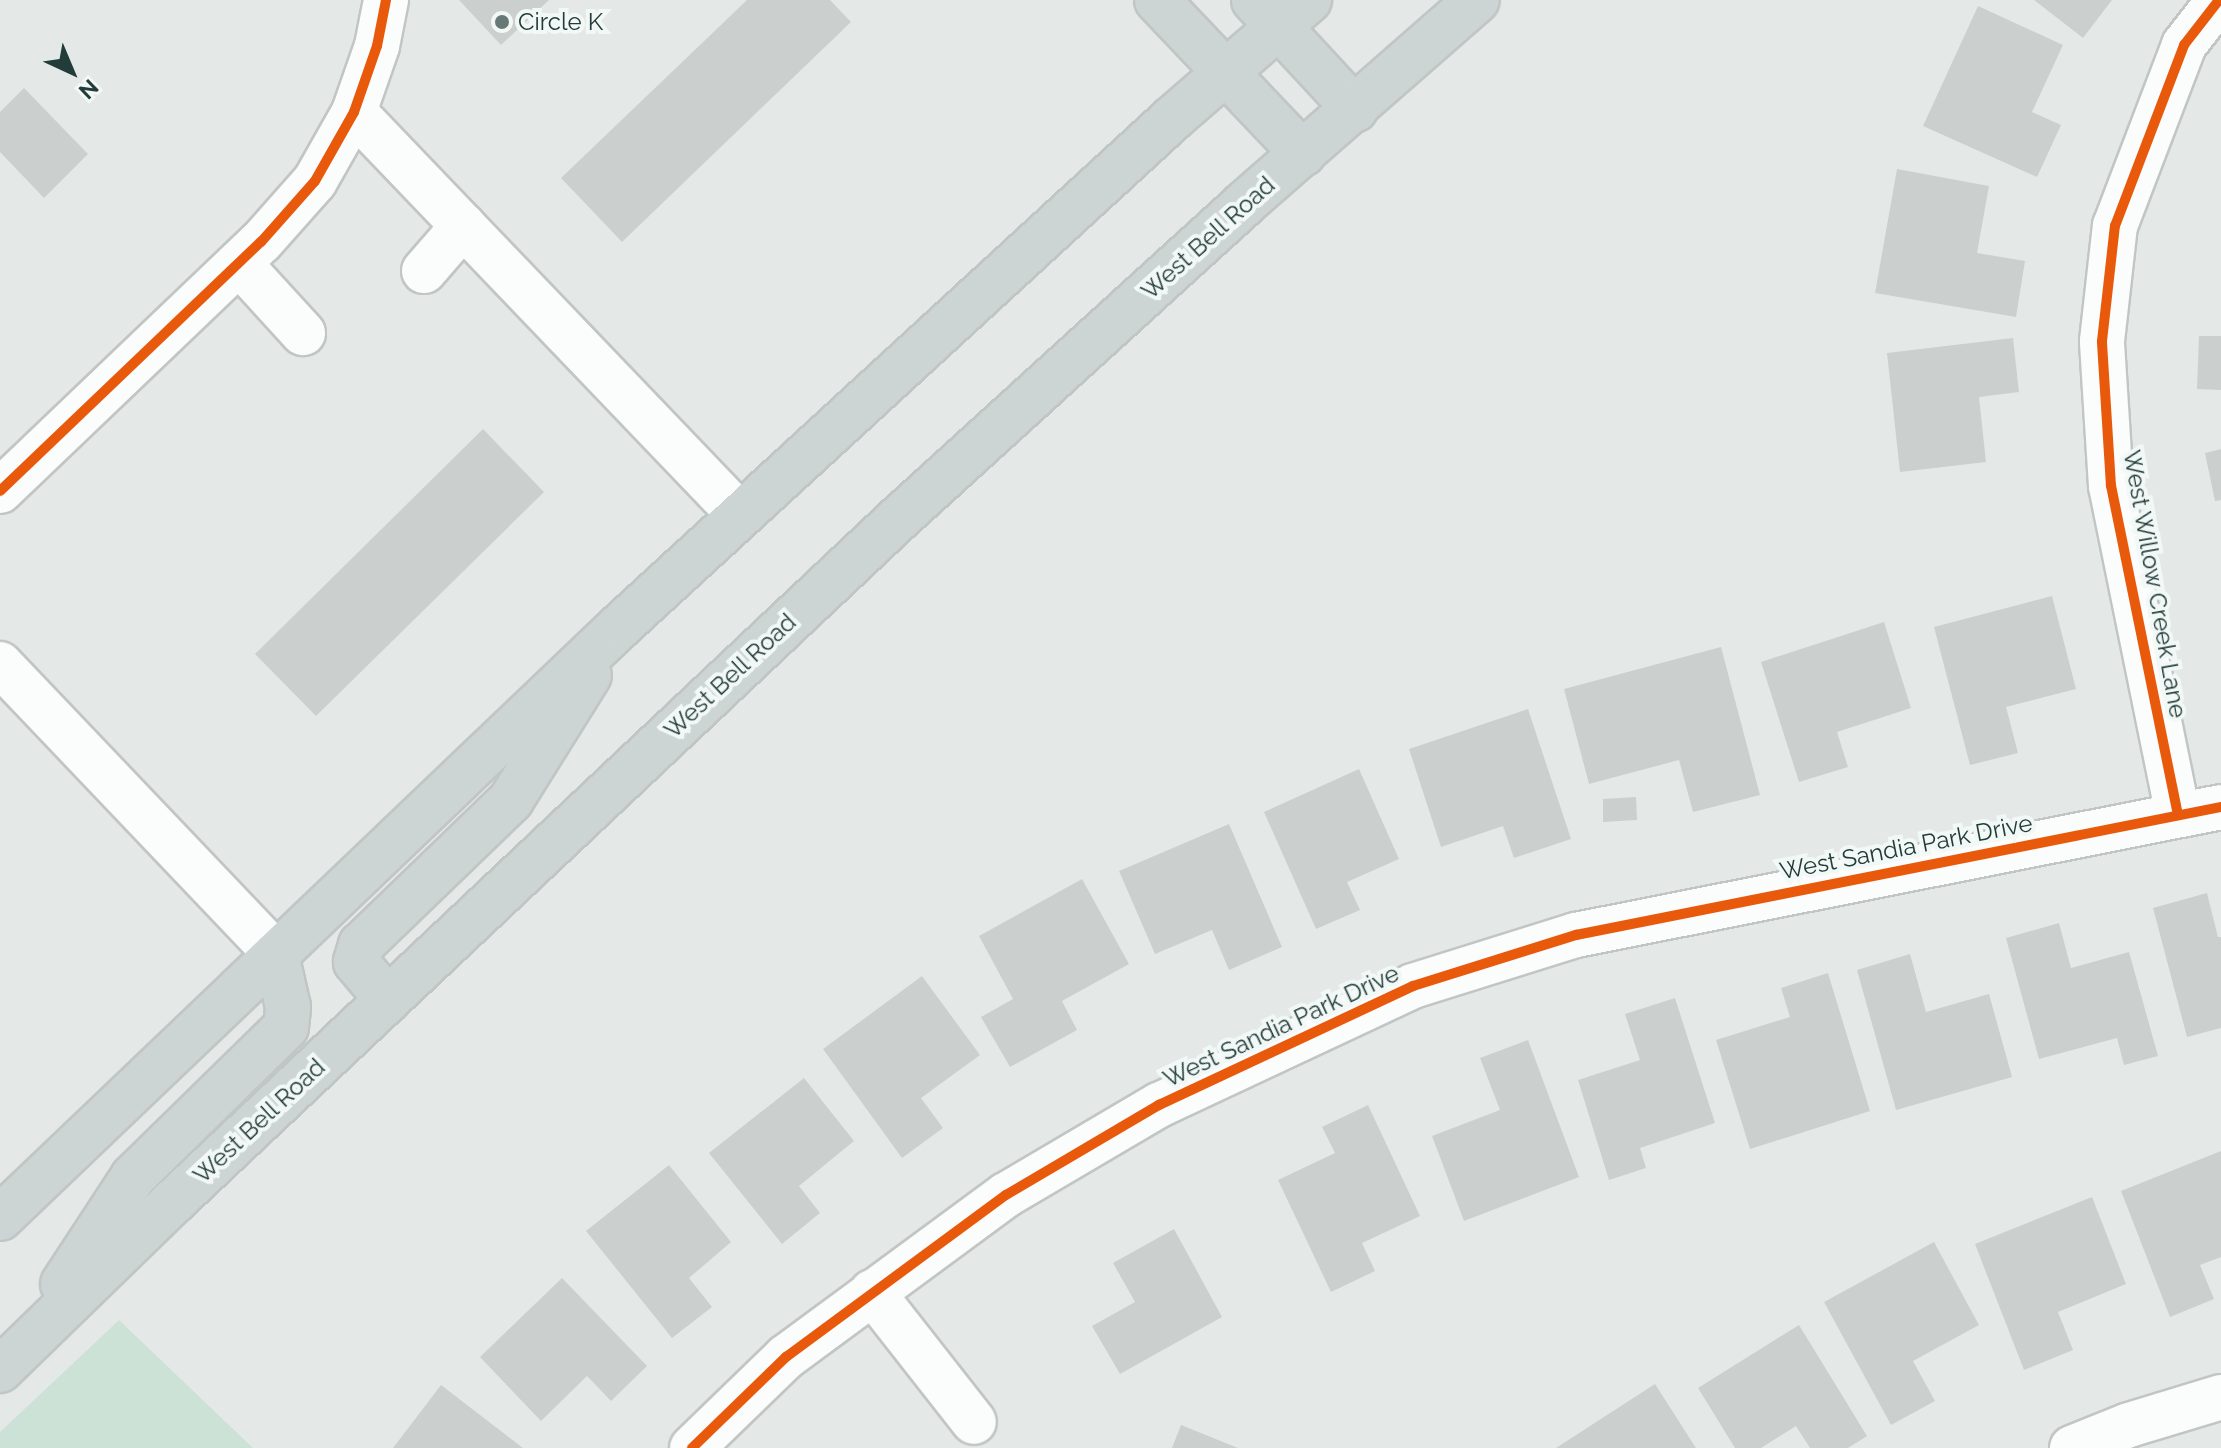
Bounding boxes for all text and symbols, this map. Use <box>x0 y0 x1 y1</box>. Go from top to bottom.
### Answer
place label: Circle K <box>518 8 603 36</box>
marker: Circle K <box>493 13 511 31</box>
north arrow <box>32 32 112 112</box>
text: N <box>74 74 104 104</box>
street label: West Bell Road <box>1135 170 1281 306</box>
street label: West Willow Creek Lane <box>2117 447 2193 721</box>
street label: West Bell Road <box>658 607 802 745</box>
street label: West Sandia Park Drive <box>1777 808 2035 886</box>
street label: West Sandia Park Drive <box>1159 959 1403 1093</box>
street label: West Bell Road <box>187 1052 331 1190</box>

